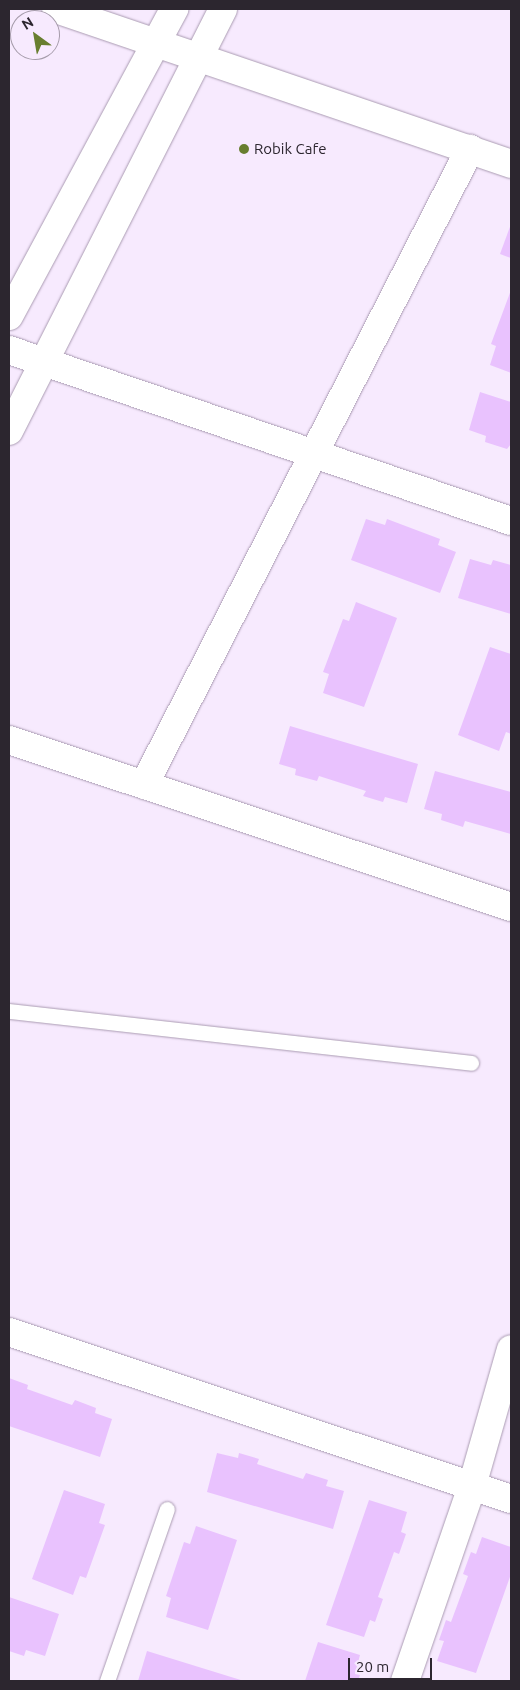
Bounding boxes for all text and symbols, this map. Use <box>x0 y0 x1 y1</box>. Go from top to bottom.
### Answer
north arrow <box>10 10 60 60</box>
text: N <box>19 14 36 33</box>
place label: Robik Cafe <box>254 140 326 158</box>
marker: Robik Cafe <box>238 143 250 155</box>
scale bar <box>350 1648 434 1680</box>
text: 20 m <box>356 1658 389 1675</box>

